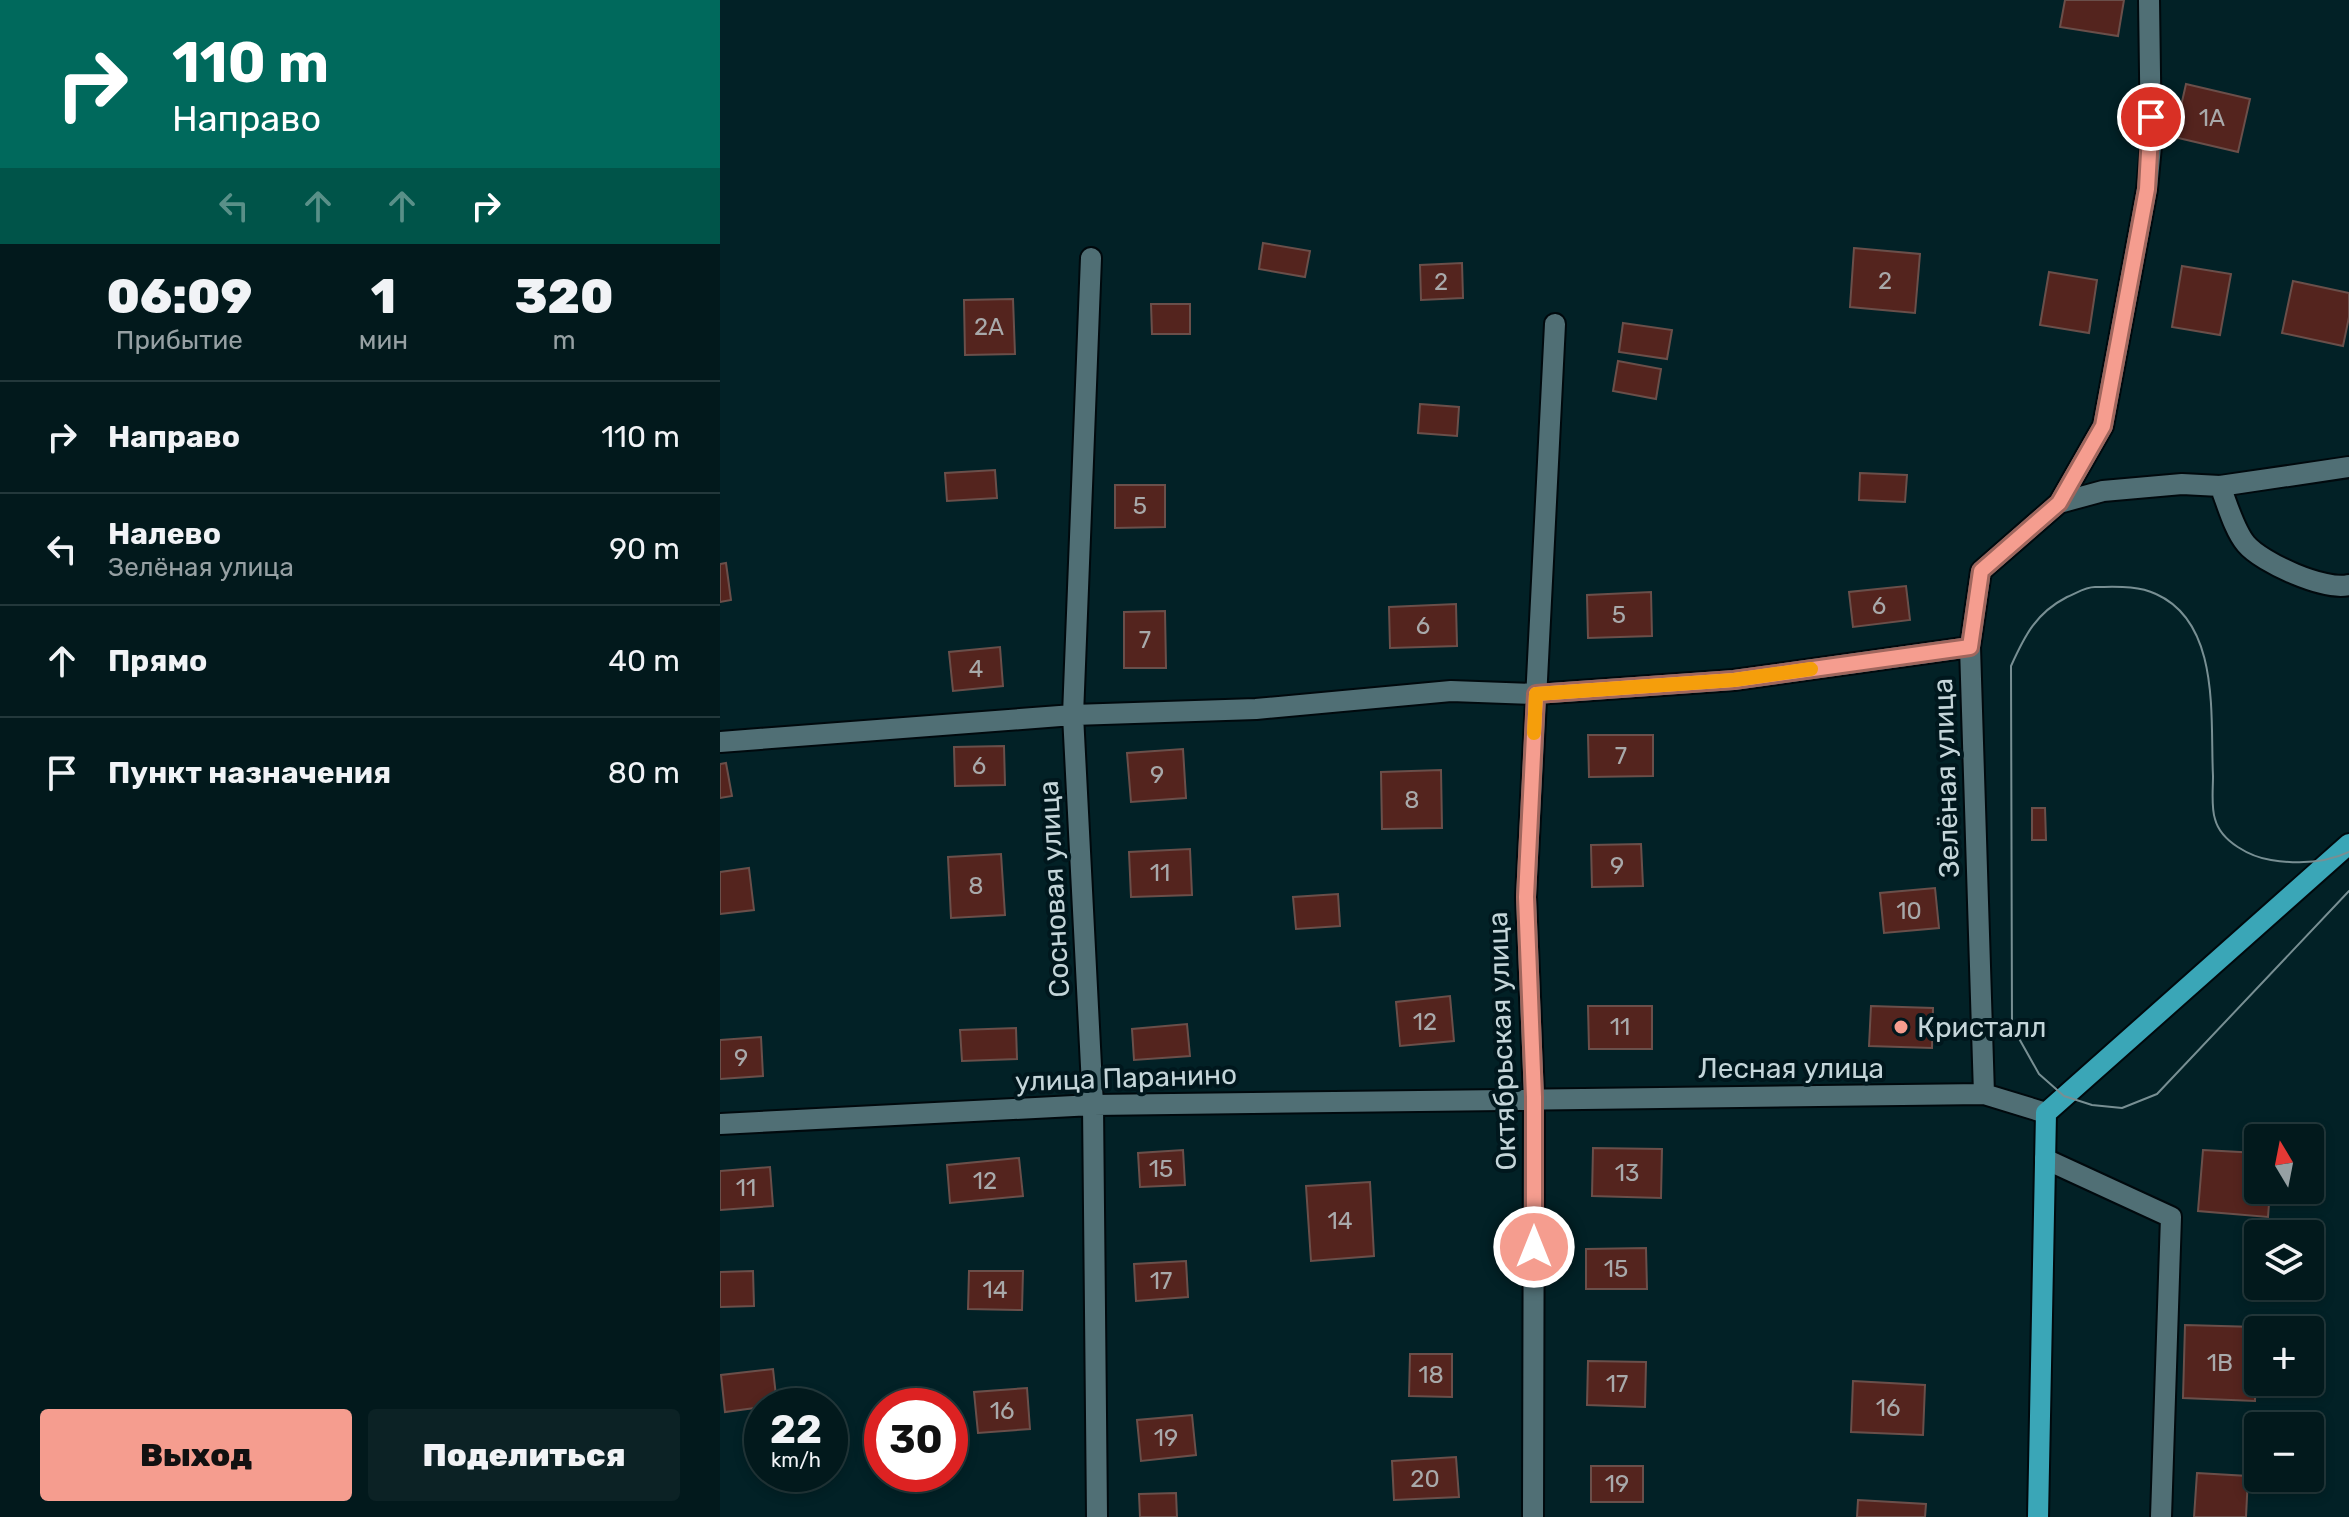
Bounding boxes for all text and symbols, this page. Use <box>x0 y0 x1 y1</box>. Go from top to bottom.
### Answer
text: 110 m <box>172 30 329 96</box>
icon: right <box>40 32 144 136</box>
pin <box>2117 83 2185 151</box>
icon: arrive <box>2129 95 2173 139</box>
text: Направо <box>172 97 321 140</box>
house number: 1А <box>2199 104 2225 132</box>
icon: left <box>212 184 256 228</box>
icon: ahead <box>296 184 340 228</box>
icon: ahead <box>380 184 424 228</box>
icon: right <box>464 184 508 228</box>
house number: 2 <box>1878 267 1892 295</box>
text: 06:09 <box>106 268 252 325</box>
text: 1 <box>371 268 396 325</box>
text: 320 <box>515 268 614 325</box>
house number: 2 <box>1434 268 1448 296</box>
house number: 2А <box>974 313 1004 341</box>
text: Прибытие <box>116 325 243 356</box>
text: мин <box>359 325 408 356</box>
text: m <box>553 325 576 356</box>
icon: right <box>40 415 84 459</box>
text: Направо <box>108 419 240 455</box>
text: 110 m <box>601 419 680 455</box>
house number: 5 <box>1133 492 1147 520</box>
text: Налево <box>108 516 221 552</box>
icon: left <box>40 527 84 571</box>
text: 90 m <box>609 531 680 567</box>
text: Зелёная улица <box>108 552 294 583</box>
house number: 6 <box>1872 592 1886 620</box>
house number: 5 <box>1612 601 1626 629</box>
house number: 6 <box>1416 612 1430 640</box>
house number: 7 <box>1139 626 1151 654</box>
icon: ahead <box>40 639 84 683</box>
text: Прямо <box>108 643 207 679</box>
text: 40 m <box>608 643 680 679</box>
house number: 4 <box>969 655 984 683</box>
street label: Зелёная улица <box>1926 677 1966 879</box>
house number: 7 <box>1615 742 1627 770</box>
icon: arrive <box>40 751 84 795</box>
house number: 6 <box>972 752 986 780</box>
text: Пункт назначения <box>108 755 391 791</box>
text: 80 m <box>608 755 680 791</box>
house number: 9 <box>1150 761 1164 789</box>
street label: Сосновая улица <box>1032 780 1076 998</box>
house number: 8 <box>1404 786 1420 814</box>
house number: 9 <box>1610 852 1624 880</box>
house number: 11 <box>1150 859 1170 887</box>
house number: 8 <box>968 872 984 900</box>
house number: 10 <box>1896 897 1922 925</box>
street label: Октябрьская улица <box>1481 911 1523 1171</box>
house number: 12 <box>1413 1008 1437 1036</box>
place label: Кристалл <box>1917 1011 2046 1044</box>
house number: 11 <box>1610 1013 1630 1041</box>
marker: Кристалл <box>1892 1018 1910 1036</box>
house number: 9 <box>734 1044 748 1072</box>
street label: Лесная улица <box>1698 1052 1884 1085</box>
street label: улица Паранино <box>1014 1058 1238 1098</box>
north arrow <box>2244 1124 2324 1204</box>
map controls <box>2244 1124 2324 1492</box>
house number: 15 <box>1149 1155 1173 1183</box>
house number: 13 <box>1615 1159 1639 1187</box>
house number: 12 <box>973 1167 997 1195</box>
house number: 11 <box>736 1174 756 1202</box>
position arrow <box>1492 1205 1576 1289</box>
house number: 14 <box>1327 1207 1353 1235</box>
button: layers <box>2244 1220 2324 1300</box>
house number: 15 <box>1604 1255 1628 1283</box>
house number: 17 <box>1150 1267 1172 1295</box>
house number: 14 <box>982 1276 1008 1304</box>
button: + <box>2244 1316 2324 1396</box>
house number: 1В <box>2207 1349 2233 1377</box>
house number: 18 <box>1418 1361 1444 1389</box>
house number: 17 <box>1606 1370 1628 1398</box>
speed limit sign: 30 <box>864 1388 968 1492</box>
house number: 16 <box>1876 1394 1900 1422</box>
house number: 16 <box>990 1397 1014 1425</box>
text: 22 <box>770 1406 822 1453</box>
button: Выход <box>40 1409 352 1501</box>
button: Поделиться <box>368 1409 680 1501</box>
button: − <box>2244 1412 2324 1492</box>
house number: 19 <box>1154 1424 1178 1452</box>
text: km/h <box>771 1448 821 1472</box>
house number: 20 <box>1410 1465 1440 1493</box>
house number: 19 <box>1605 1470 1629 1498</box>

